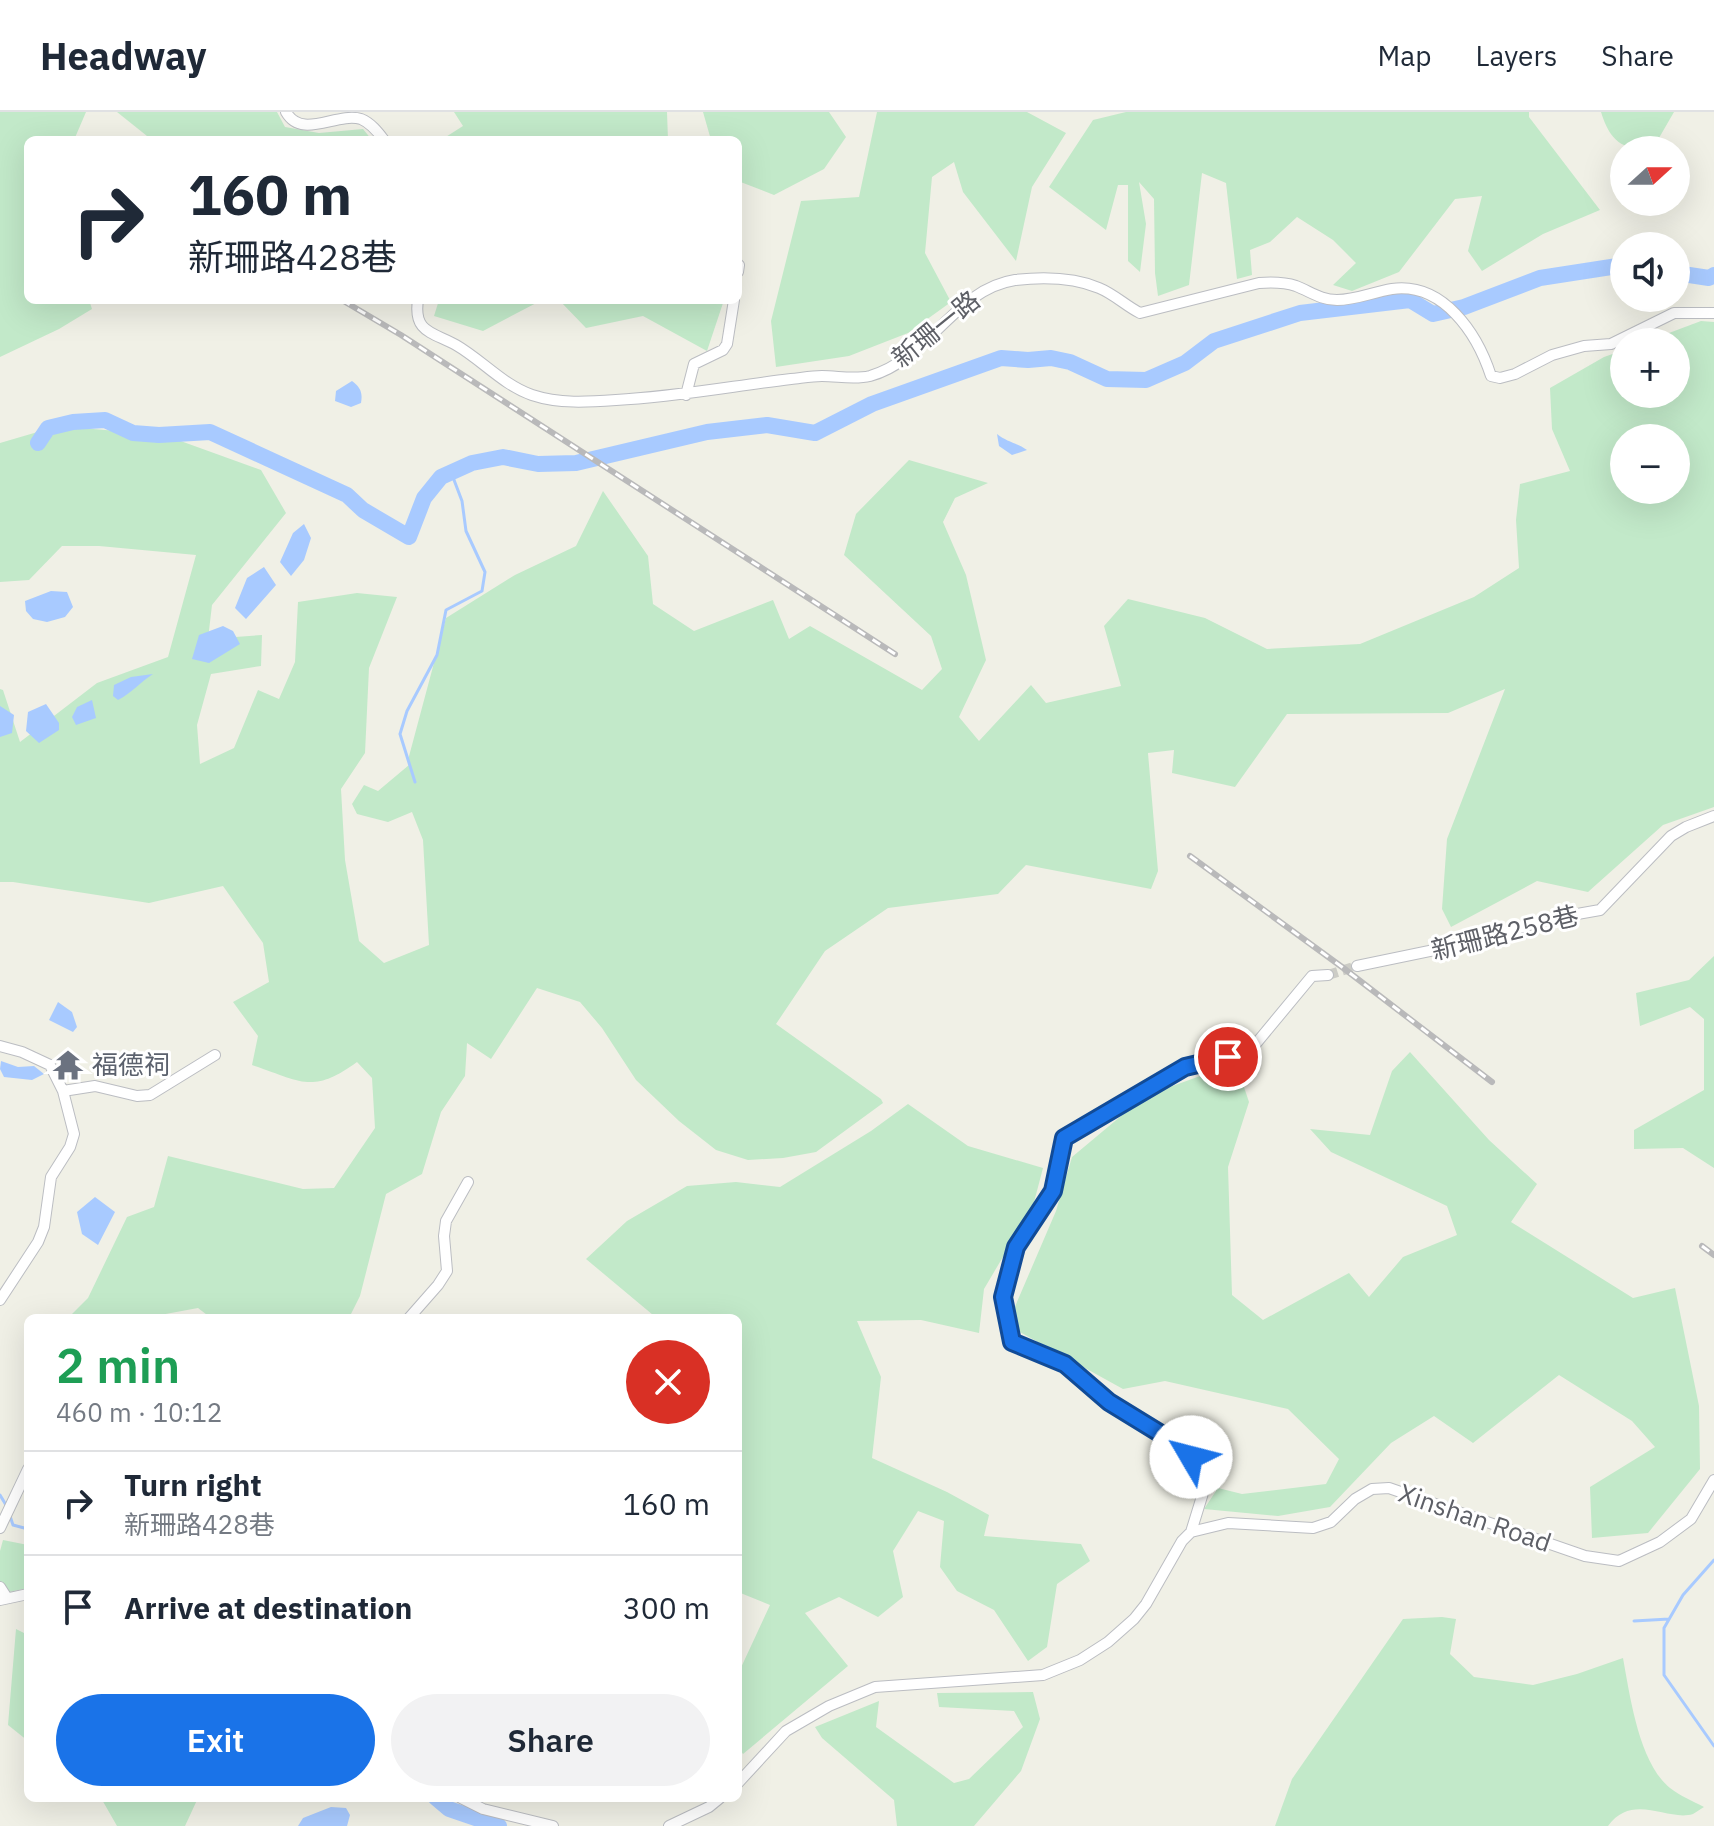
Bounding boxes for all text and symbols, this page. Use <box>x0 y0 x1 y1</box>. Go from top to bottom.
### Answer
text: Headway <box>40 31 207 80</box>
text: Map <box>1377 37 1431 74</box>
text: Layers <box>1475 37 1557 74</box>
text: Share <box>1601 37 1674 74</box>
north arrow <box>1610 136 1690 216</box>
map controls <box>1610 136 1690 504</box>
text: 160 m <box>188 158 352 230</box>
icon: right <box>56 168 160 272</box>
button: sound <box>1610 232 1690 312</box>
text: 新珊路428巷 <box>188 233 397 280</box>
street label: 新珊一路 <box>884 282 986 374</box>
button: + <box>1610 328 1690 408</box>
button: − <box>1610 424 1690 504</box>
street label: 新珊路258巷 <box>1427 897 1582 967</box>
pin <box>1194 1023 1262 1091</box>
icon: arrive <box>1206 1035 1250 1079</box>
place label: 福德祠 <box>92 1047 170 1081</box>
temple icon: 福德祠 <box>51 1048 85 1082</box>
text: 2 min <box>56 1334 180 1396</box>
button: close <box>626 1340 710 1424</box>
text: 460 m · 10:12 <box>56 1395 222 1429</box>
position arrow <box>1149 1415 1233 1499</box>
text: Turn right <box>124 1465 262 1504</box>
street label: Xinshan Road <box>1395 1475 1556 1559</box>
icon: right <box>56 1481 100 1525</box>
text: 160 m <box>623 1484 710 1523</box>
text: 新珊路428巷 <box>124 1507 275 1541</box>
icon: arrive <box>56 1585 100 1629</box>
text: Arrive at destination <box>124 1588 412 1627</box>
text: 300 m <box>623 1588 710 1627</box>
button: Exit <box>56 1694 375 1786</box>
button: Share <box>391 1694 710 1786</box>

